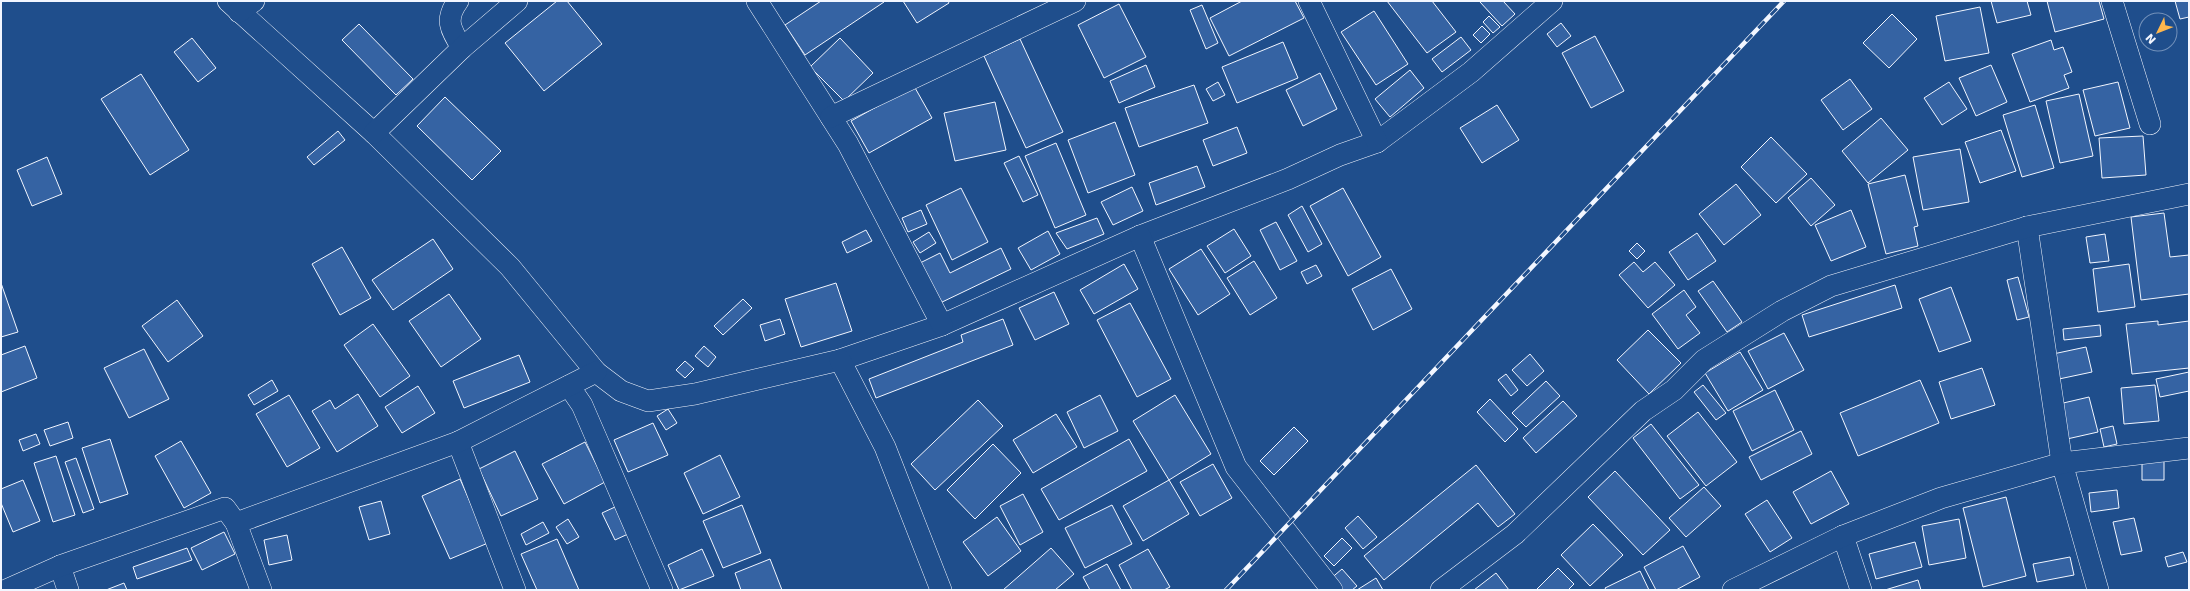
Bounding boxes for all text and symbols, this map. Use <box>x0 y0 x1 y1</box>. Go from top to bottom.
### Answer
north arrow <box>2138 12 2178 52</box>
text: N <box>2143 31 2159 46</box>

